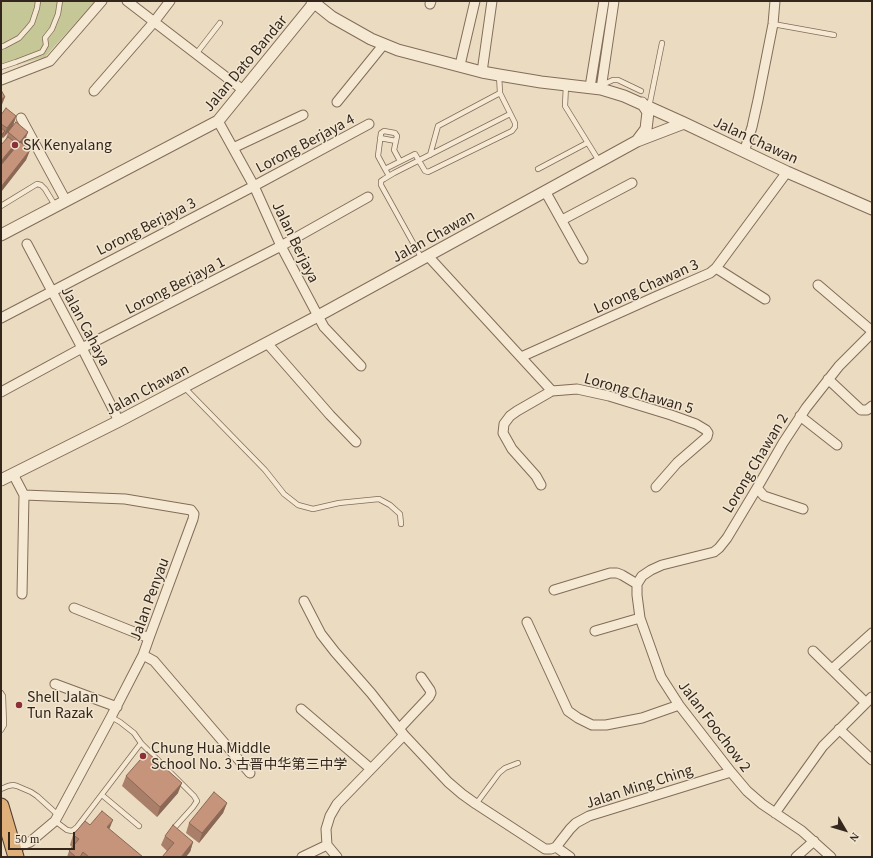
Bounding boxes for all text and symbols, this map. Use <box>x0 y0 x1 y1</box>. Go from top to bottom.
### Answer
street label: Jalan Dato Bandar <box>200 11 290 115</box>
street label: Lorong Berjaya 4 <box>253 110 357 176</box>
street label: Jalan Chawan <box>711 113 801 167</box>
place label: SK Kenyalang <box>23 137 112 153</box>
marker: SK Kenyalang <box>10 140 20 150</box>
street label: Lorong Berjaya 3 <box>94 194 198 258</box>
street label: Jalan Berjaya <box>269 199 323 285</box>
street label: Jalan Chawan <box>389 206 477 266</box>
street label: Lorong Berjaya 1 <box>123 253 227 317</box>
street label: Lorong Chawan 3 <box>591 255 701 317</box>
street label: Jalan Cahaya <box>58 284 114 368</box>
street label: Jalan Chawan <box>103 360 191 418</box>
street label: Lorong Chawan 5 <box>582 369 696 417</box>
street label: Lorong Chawan 2 <box>719 410 791 516</box>
street label: Jalan Penyau <box>126 555 172 643</box>
street label: Jalan Foochow 2 <box>675 677 755 775</box>
place label: Shell Jalan Tun Razak <box>27 689 98 722</box>
marker: Shell Jalan Tun Razak <box>14 700 24 710</box>
place label: Chung Hua Middle School No. 3 古晋中华第三中学 <box>151 740 347 772</box>
marker: Chung Hua Middle School No. 3 古晋中华第三中学 <box>138 751 148 761</box>
street label: Jalan Ming Ching <box>583 761 695 811</box>
north arrow <box>825 810 865 850</box>
scale bar <box>10 824 77 850</box>
text: N <box>847 831 862 844</box>
text: 50 m <box>15 832 39 846</box>

